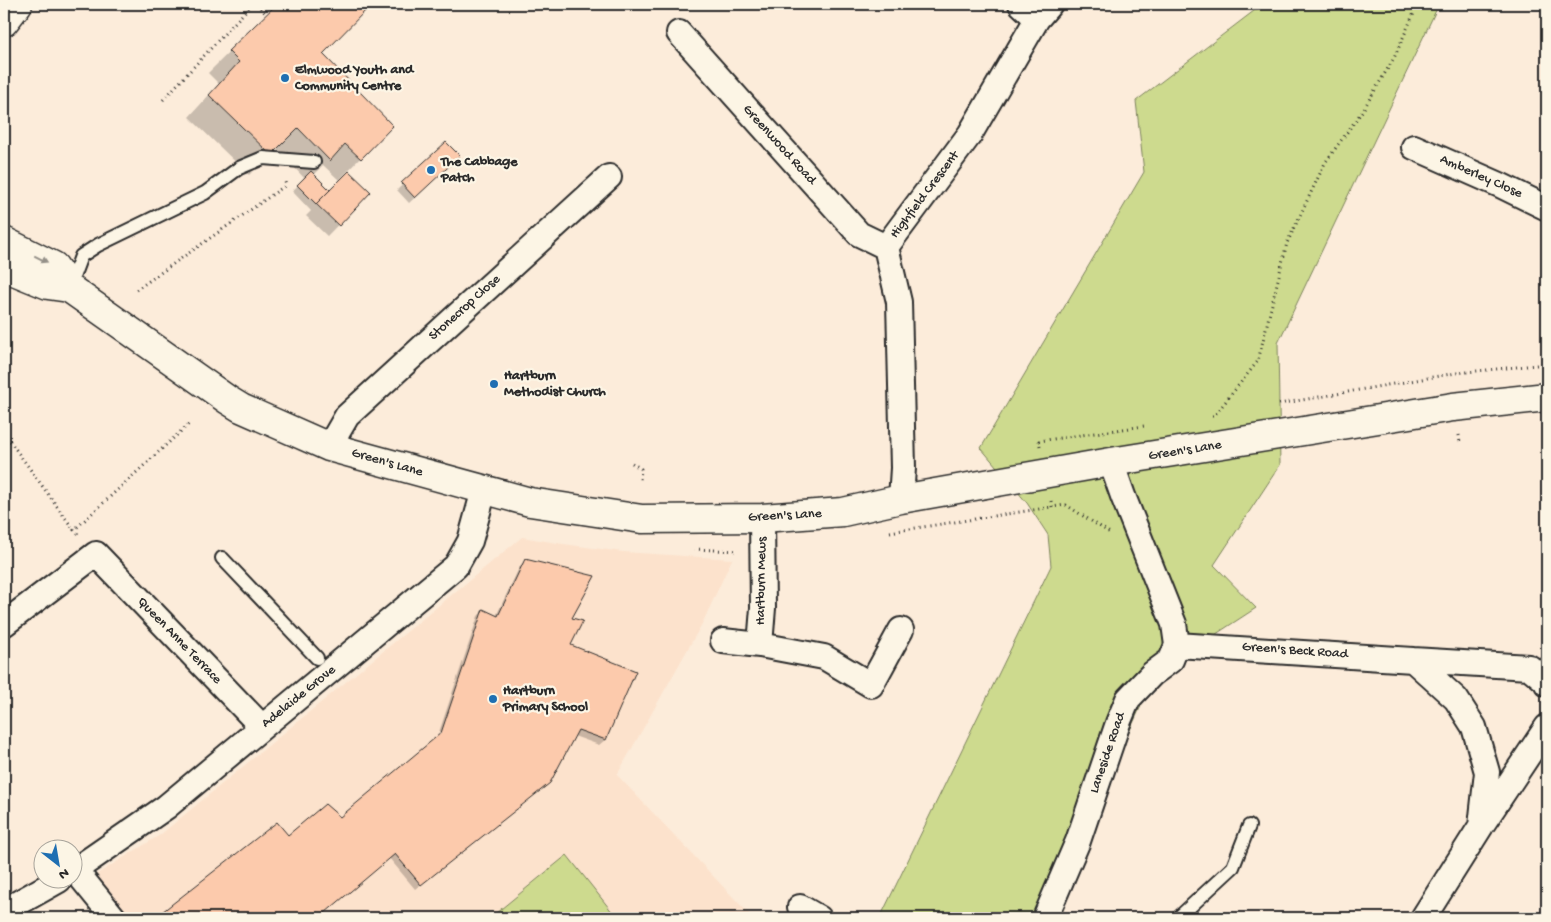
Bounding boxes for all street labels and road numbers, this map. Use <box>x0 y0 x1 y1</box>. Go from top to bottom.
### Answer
street label: Greenwood Road <box>738 101 821 190</box>
street label: Highfield Crescent <box>887 147 964 242</box>
street label: Amberley Close <box>1437 151 1526 203</box>
street label: Stonecrop Close <box>426 271 505 345</box>
street label: Green's Lane <box>1147 437 1223 465</box>
street label: Green's Lane <box>349 445 426 482</box>
street label: Green's Lane <box>748 506 823 526</box>
street label: Hartburn Mews <box>753 536 771 625</box>
street label: Queen Anne Terrace <box>133 594 226 689</box>
street label: Green's Beck Road <box>1241 639 1350 663</box>
street label: Adelaide Grove <box>258 661 340 732</box>
street label: Laneside Road <box>1086 709 1130 796</box>

